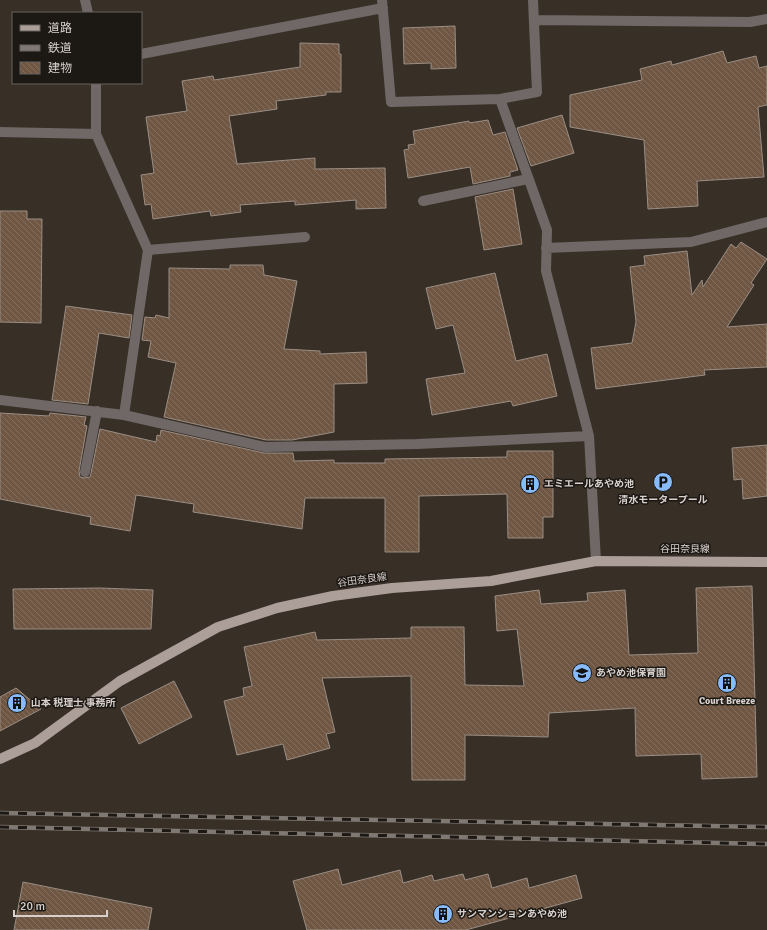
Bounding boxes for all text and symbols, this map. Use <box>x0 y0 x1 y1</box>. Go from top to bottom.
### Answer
legend <box>12 12 142 84</box>
text: 道路 <box>48 21 72 36</box>
text: 鉄道 <box>48 41 72 56</box>
text: 建物 <box>48 61 72 76</box>
parking icon: 清水モータープール <box>652 471 674 493</box>
building icon: エミエールあやめ池 <box>519 473 541 495</box>
place label: エミエールあやめ池 <box>544 478 634 490</box>
place label: 清水モータープール <box>618 494 708 506</box>
street label: 谷田奈良線 <box>660 543 710 555</box>
street label: 谷田奈良線 <box>336 571 388 589</box>
school or university icon: あやめ池保育園 <box>571 662 593 684</box>
place label: あやめ池保育園 <box>596 667 666 679</box>
building icon: Court Breeze <box>716 672 738 694</box>
building icon: 山本 税理士 事務所 <box>6 692 28 714</box>
place label: Court Breeze <box>699 695 755 707</box>
place label: 山本 税理士 事務所 <box>31 697 115 709</box>
scale bar <box>14 892 107 918</box>
text: 20 m <box>20 899 45 914</box>
building icon: サンマンションあやめ池 <box>432 903 454 925</box>
place label: サンマンションあやめ池 <box>457 908 567 920</box>

